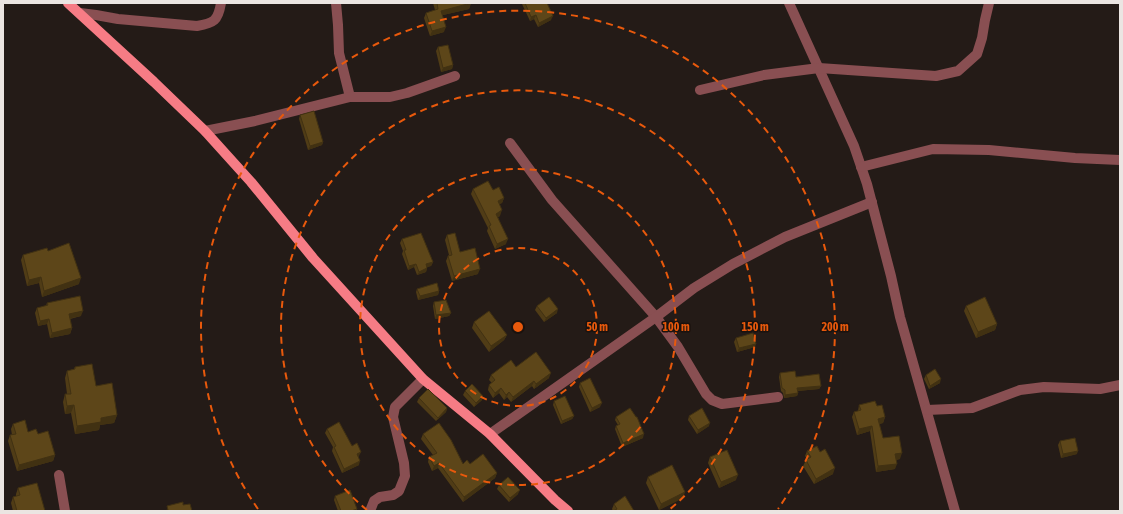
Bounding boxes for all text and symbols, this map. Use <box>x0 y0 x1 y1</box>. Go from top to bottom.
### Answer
centre of rings <box>511 320 525 334</box>
text: 50 m <box>586 320 608 334</box>
text: 100 m <box>662 320 690 334</box>
text: 150 m <box>741 320 769 334</box>
text: 200 m <box>821 320 849 334</box>

